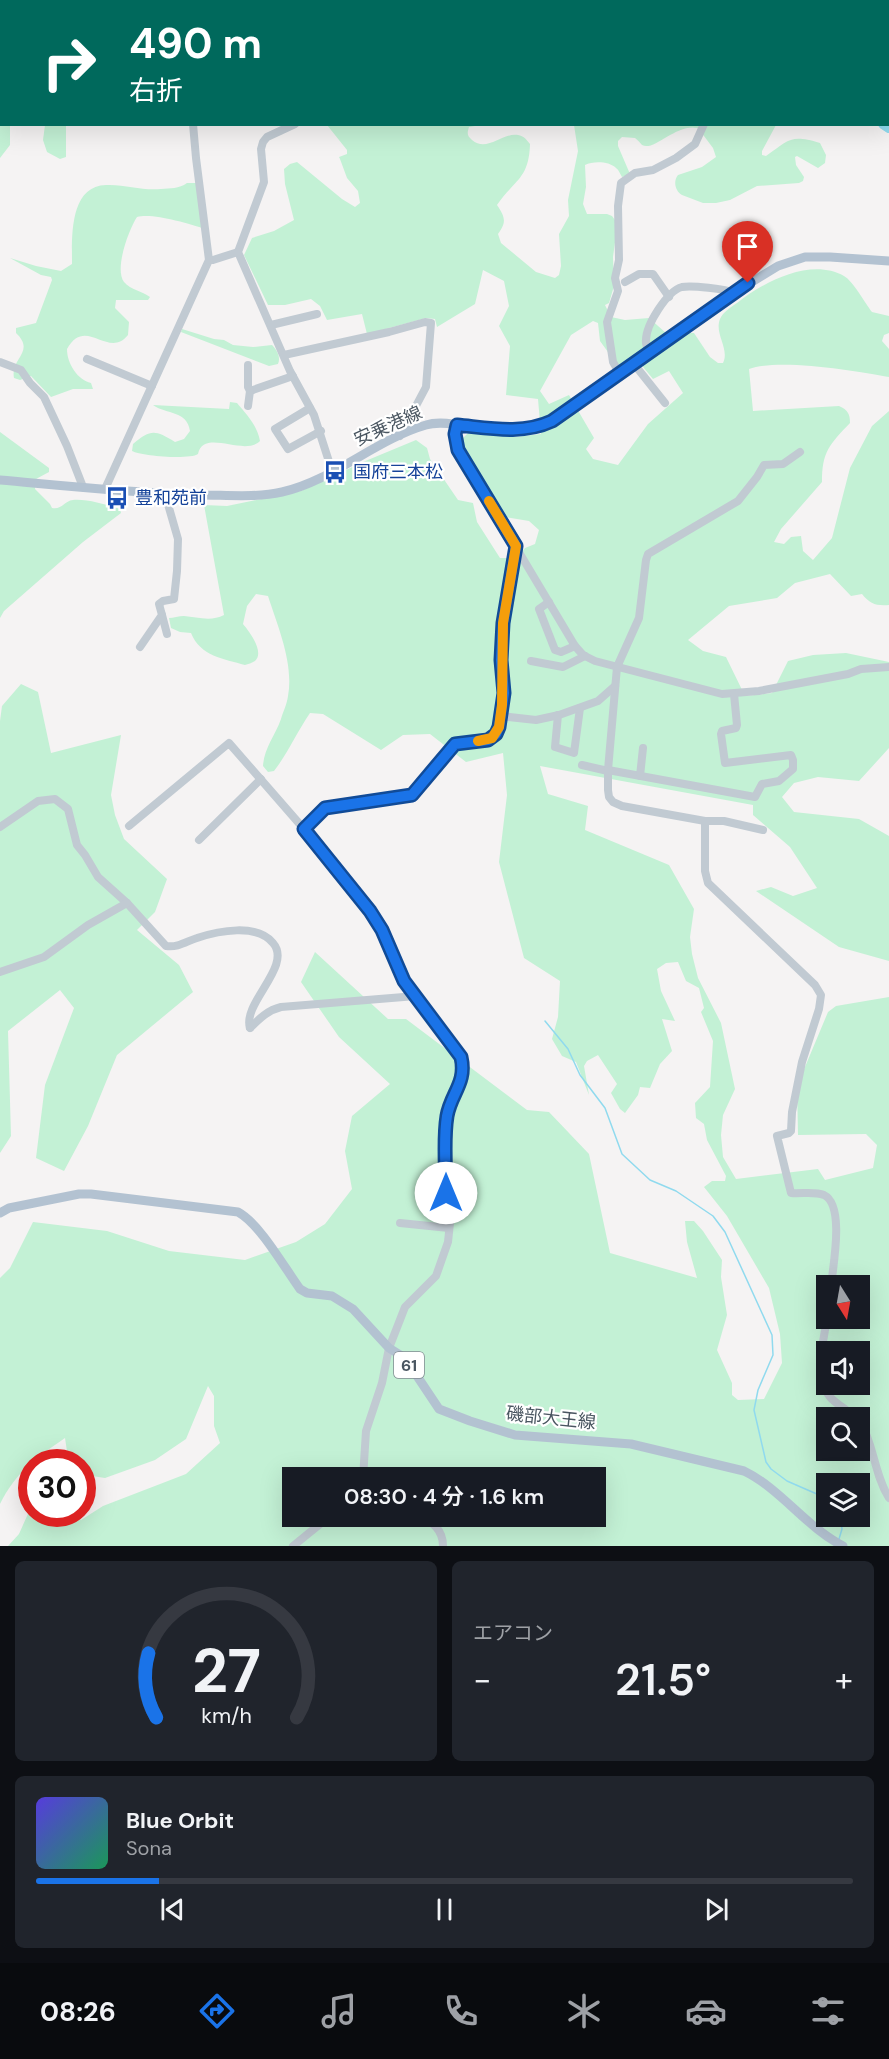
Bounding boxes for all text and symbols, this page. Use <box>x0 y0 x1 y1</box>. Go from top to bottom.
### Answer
text: 490 m <box>129 16 262 71</box>
icon: right <box>30 24 108 102</box>
text: 右折 <box>129 73 183 108</box>
pin <box>722 221 773 283</box>
icon: arrive <box>731 230 764 263</box>
street label: 安乗港線 <box>350 400 426 452</box>
bus stop icon: 国府三本松 <box>322 459 348 485</box>
place label: 国府三本松 <box>353 460 443 484</box>
bus stop icon: 豊和苑前 <box>104 485 130 511</box>
place label: 豊和苑前 <box>135 486 207 510</box>
position arrow <box>414 1161 478 1225</box>
north arrow <box>816 1275 870 1329</box>
map controls <box>816 1275 870 1527</box>
button: sound <box>816 1341 870 1395</box>
road number: 61 <box>394 1352 424 1378</box>
street label: 磯部大王線 <box>505 1401 597 1435</box>
button: search <box>816 1407 870 1461</box>
speed limit sign: 30 <box>18 1449 96 1527</box>
button: layers <box>816 1473 870 1527</box>
text: 08:30 · 4 分 · 1.6 km <box>344 1482 544 1511</box>
text: エアコン <box>473 1620 553 1646</box>
text: 27 <box>191 1630 261 1711</box>
text: 21.5° <box>615 1650 711 1709</box>
text: − <box>473 1658 491 1701</box>
text: + <box>835 1658 853 1701</box>
text: km/h <box>201 1702 251 1730</box>
text: Blue Orbit <box>126 1806 234 1835</box>
text: Sona <box>126 1835 172 1861</box>
icon: previous <box>156 1893 189 1926</box>
icon: pause <box>428 1893 461 1926</box>
icon: next <box>700 1893 733 1926</box>
icon: directions <box>196 1990 238 2032</box>
icon: music <box>318 1990 360 2032</box>
icon: phone <box>440 1990 482 2032</box>
icon: climate <box>563 1990 605 2032</box>
icon: car <box>685 1990 727 2032</box>
icon: filters <box>807 1990 849 2032</box>
text: 08:26 <box>40 1994 116 2029</box>

